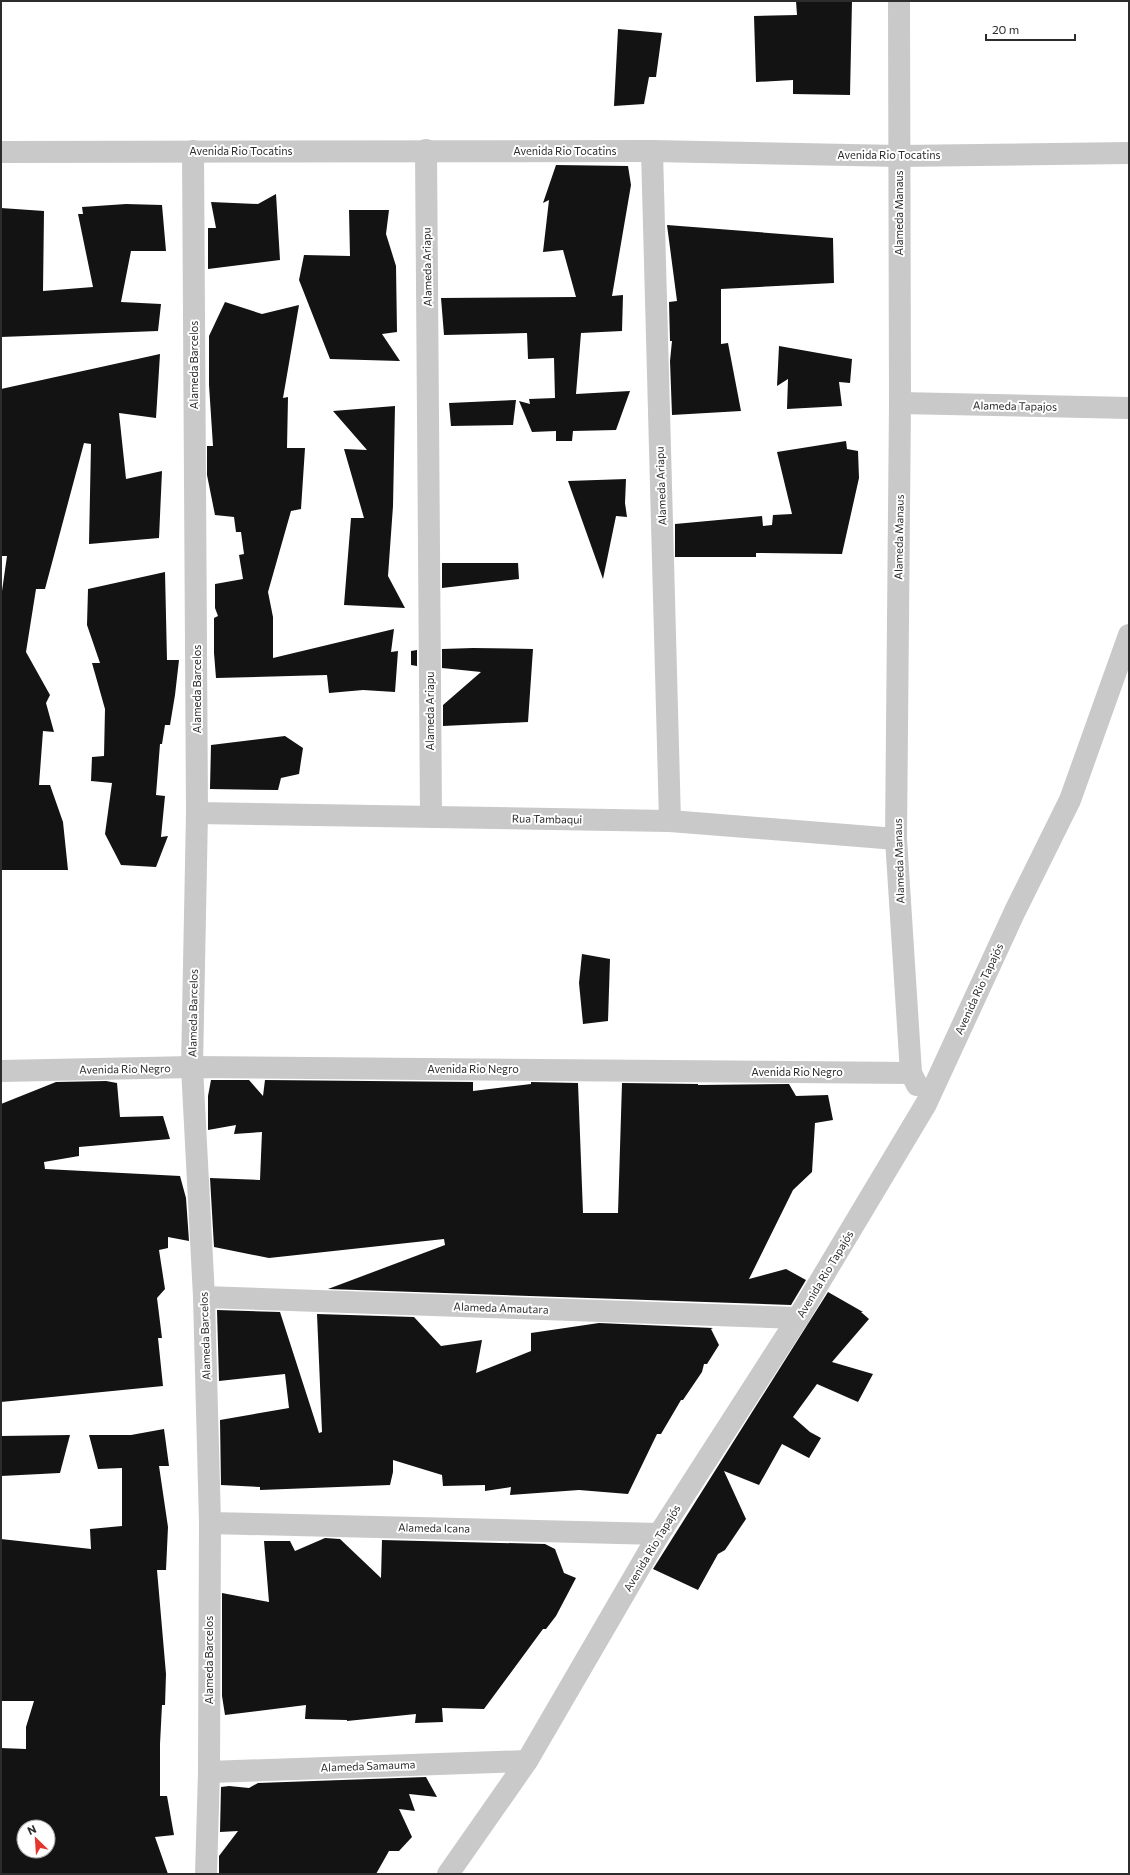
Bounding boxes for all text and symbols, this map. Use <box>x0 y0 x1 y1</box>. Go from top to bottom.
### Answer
scale bar <box>986 16 1075 42</box>
text: 20 m <box>992 22 1019 36</box>
street label: Avenida Rio Tocatins <box>189 144 293 157</box>
street label: Avenida Rio Tocatins <box>513 144 617 157</box>
street label: Avenida Rio Tocatins <box>837 148 941 161</box>
street label: Alameda Manaus <box>892 170 905 256</box>
street label: Alameda Ariapu <box>419 227 434 307</box>
street label: Alameda Barcelos <box>187 321 200 409</box>
street label: Alameda Tapajos <box>973 398 1057 413</box>
street label: Alameda Ariapu <box>653 446 668 526</box>
street label: Alameda Manaus <box>891 494 906 580</box>
street label: Alameda Barcelos <box>190 645 203 733</box>
street label: Alameda Ariapu <box>423 672 436 750</box>
street label: Rua Tambaqui <box>512 811 582 826</box>
street label: Alameda Manaus <box>891 818 906 904</box>
street label: Avenida Rio Tapajós <box>952 941 1005 1036</box>
street label: Alameda Barcelos <box>185 969 200 1057</box>
street label: Avenida Rio Negro <box>79 1061 171 1076</box>
street label: Avenida Rio Negro <box>427 1062 519 1075</box>
street label: Avenida Rio Negro <box>751 1065 843 1078</box>
street label: Avenida Rio Tapajós <box>793 1228 856 1320</box>
street label: Alameda Barcelos <box>196 1292 213 1380</box>
street label: Alameda Amautara <box>453 1299 549 1316</box>
street label: Avenida Rio Tapajós <box>620 1502 683 1594</box>
street label: Alameda Icana <box>398 1520 470 1535</box>
street label: Alameda Barcelos <box>202 1616 215 1704</box>
street label: Alameda Samauma <box>320 1757 416 1774</box>
north arrow <box>16 1819 56 1859</box>
text: N <box>25 1822 38 1837</box>

